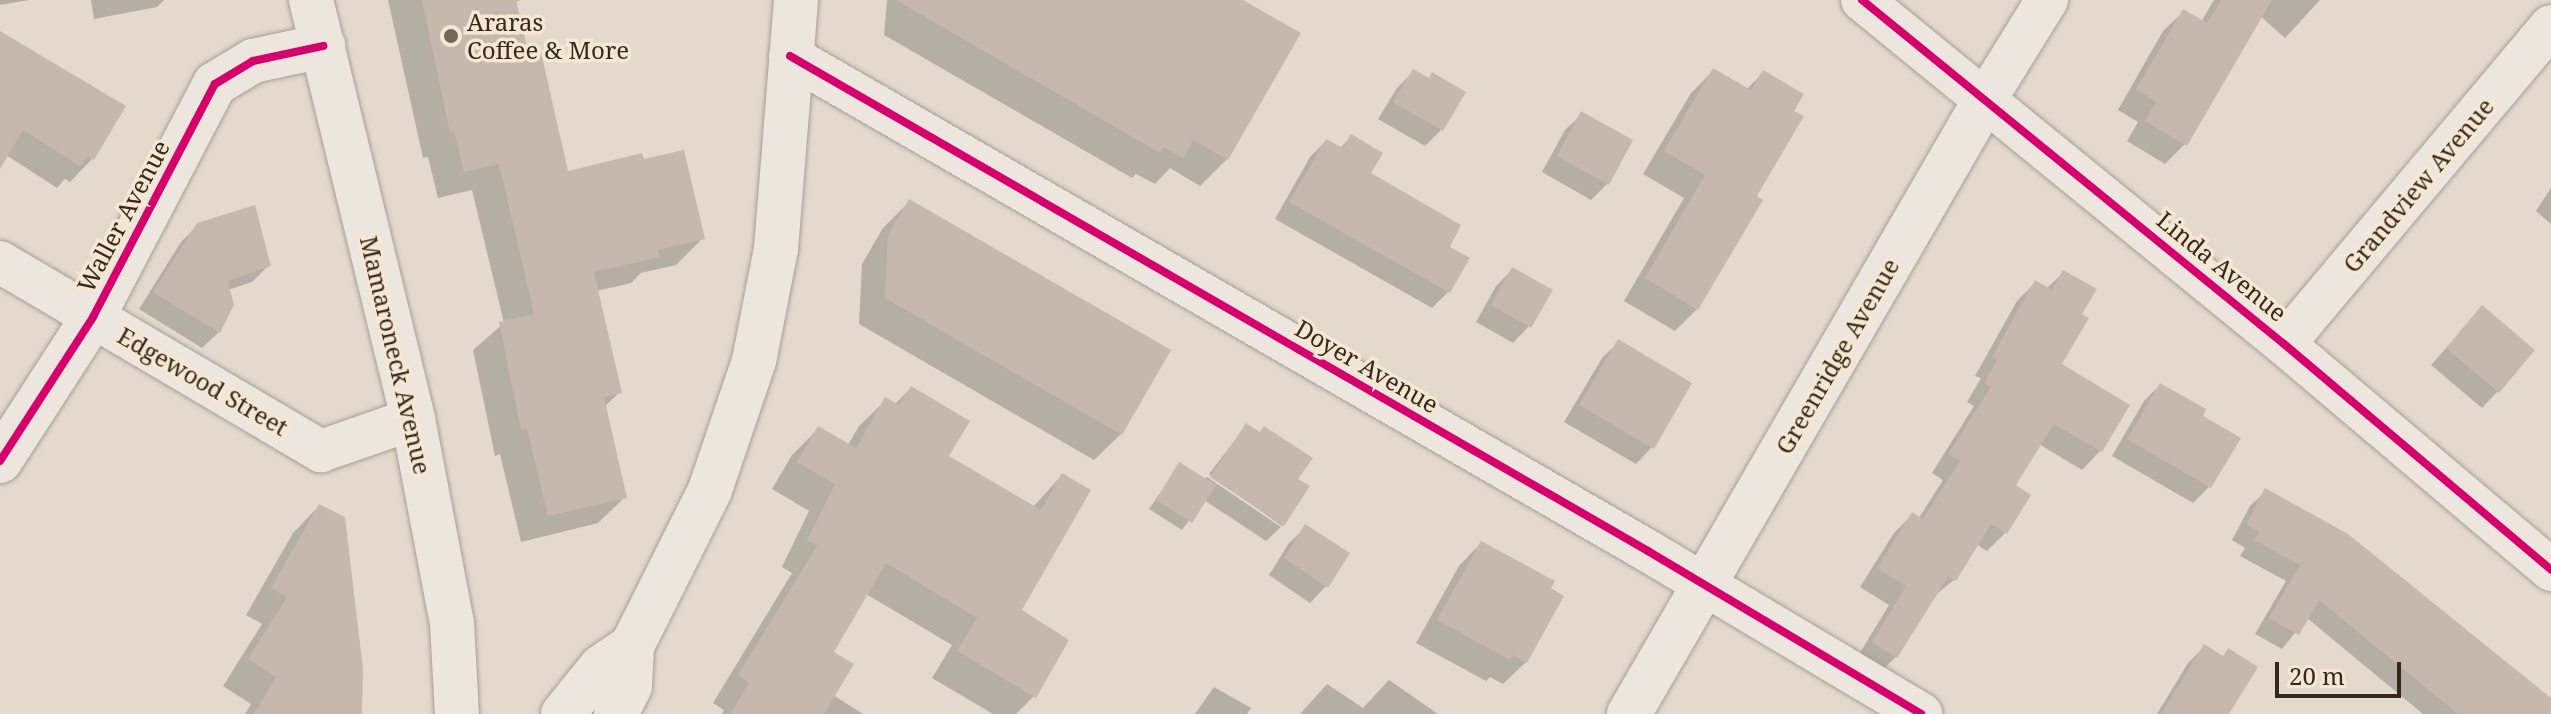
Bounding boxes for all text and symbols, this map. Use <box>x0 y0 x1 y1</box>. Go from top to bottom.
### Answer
place label: Araras Coffee & More <box>467 8 629 64</box>
marker: Araras Coffee & More <box>442 27 460 45</box>
street label: Grandview Avenue <box>2337 92 2499 278</box>
street label: Waller Avenue <box>71 135 175 297</box>
street label: Linda Avenue <box>2151 205 2293 327</box>
street label: Mamaroneck Avenue <box>355 233 437 477</box>
street label: Greenridge Avenue <box>1769 253 1905 459</box>
street label: Doyer Avenue <box>1290 313 1444 419</box>
street label: Edgewood Street <box>113 321 293 441</box>
scale bar <box>2279 646 2405 696</box>
text: 20 m <box>2289 659 2345 692</box>

